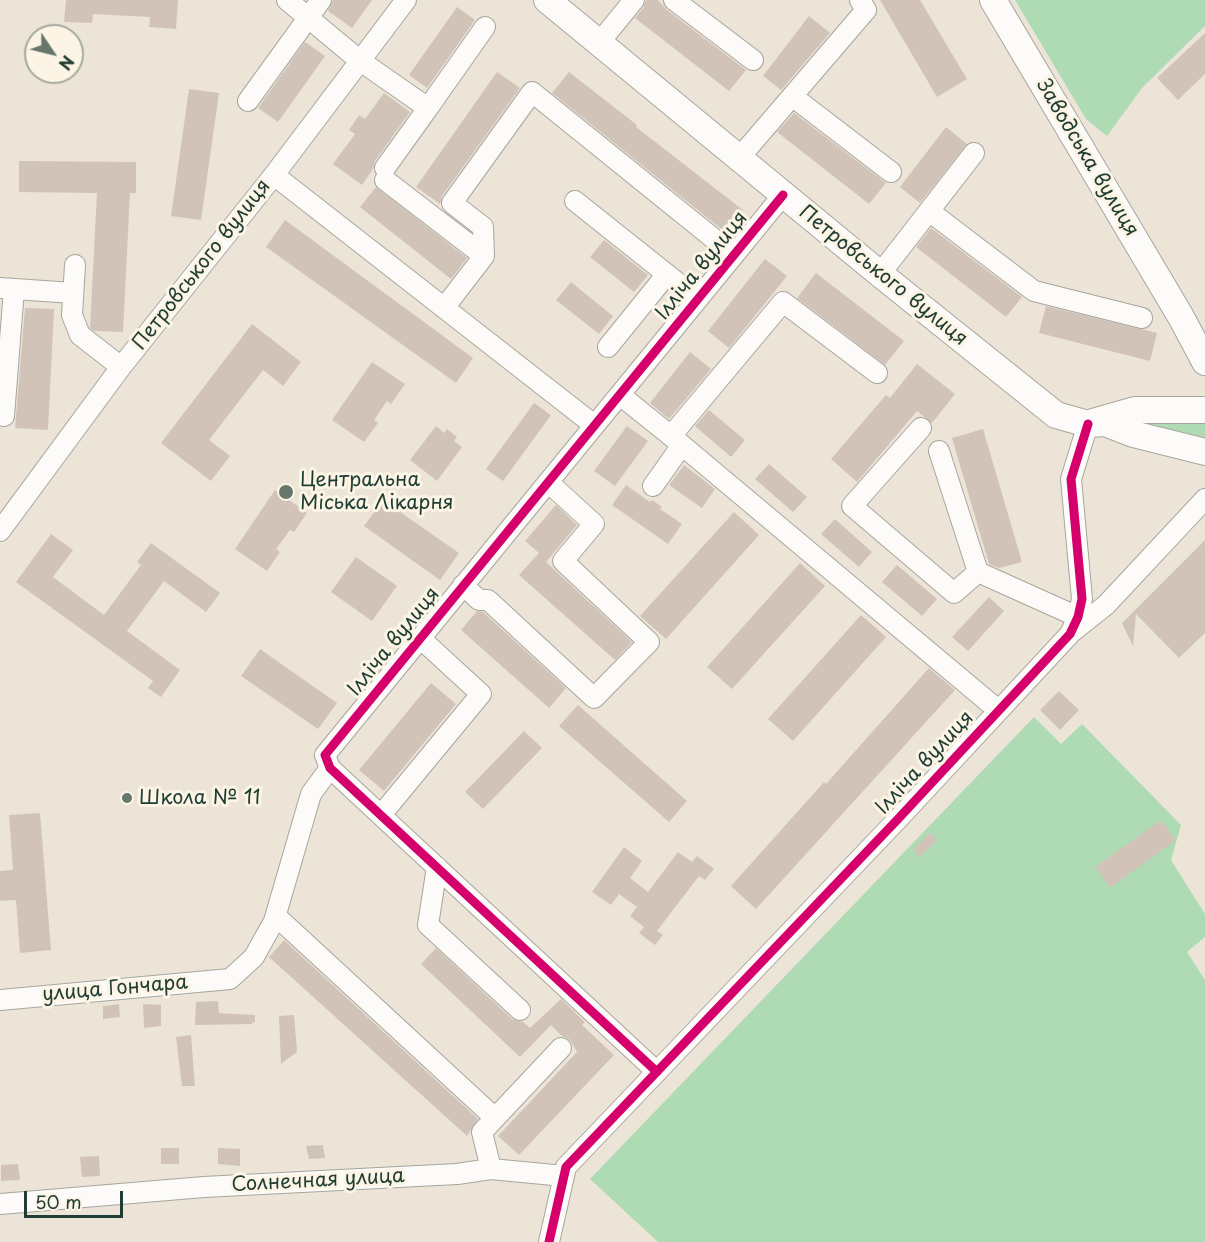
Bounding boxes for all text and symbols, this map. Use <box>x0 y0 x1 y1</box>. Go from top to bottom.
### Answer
north arrow <box>24 24 84 84</box>
text: N <box>54 51 81 75</box>
street label: Заводська вулиця <box>1031 75 1143 241</box>
street label: Петровського вулиця <box>128 175 276 355</box>
street label: Петровського вулиця <box>794 201 972 351</box>
street label: Ілліча вулиця <box>651 207 753 325</box>
place label: Центральна Міська Лікарня <box>300 468 454 515</box>
marker: Центральна Міська Лікарня <box>277 483 295 501</box>
street label: Ілліча вулиця <box>343 583 445 701</box>
street label: Ілліча вулиця <box>871 706 979 820</box>
place label: Школа № 11 <box>139 786 261 810</box>
marker: Школа № 11 <box>120 791 134 805</box>
street label: улица Гончара <box>41 971 189 1007</box>
street label: Солнечная улица <box>231 1164 405 1198</box>
scale bar <box>27 1179 126 1217</box>
text: 50 m <box>35 1188 82 1215</box>

